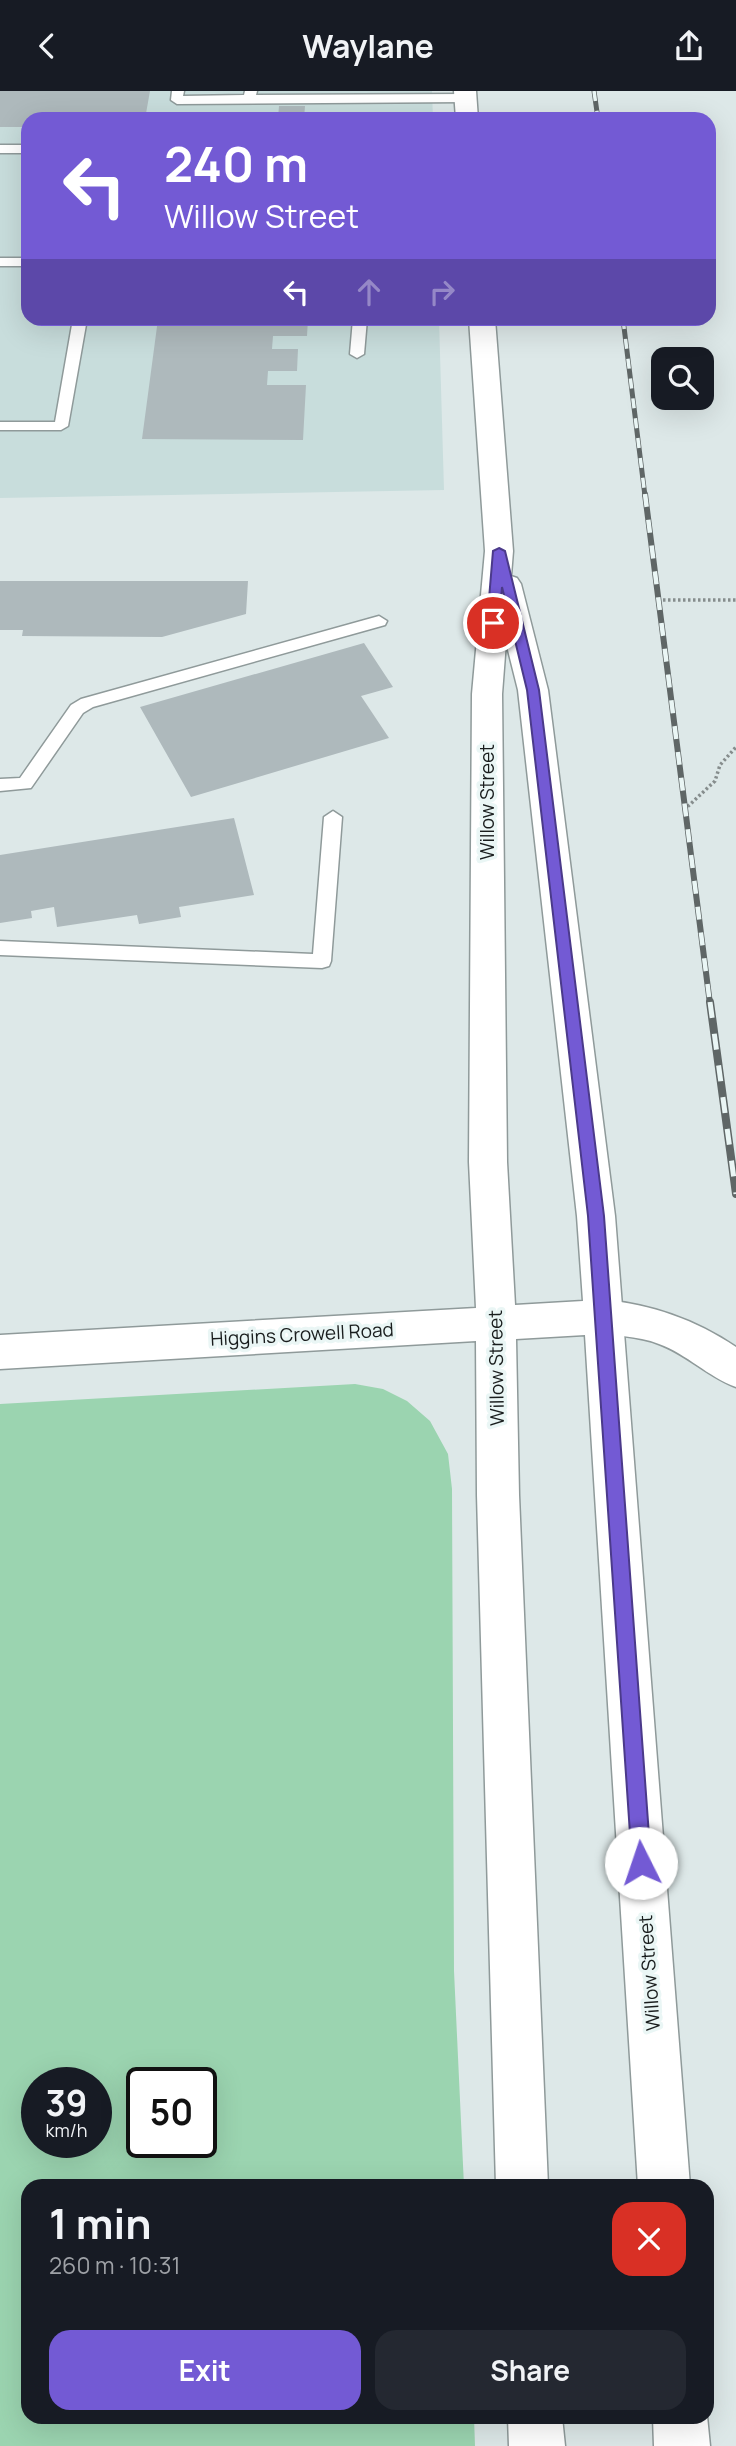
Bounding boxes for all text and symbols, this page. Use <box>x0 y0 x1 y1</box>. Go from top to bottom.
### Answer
text: Waylane <box>302 24 434 68</box>
icon: back <box>28 27 66 65</box>
icon: share <box>670 27 708 65</box>
text: 240 m <box>164 130 308 197</box>
icon: left <box>49 140 140 231</box>
text: Willow Street <box>164 194 359 238</box>
icon: left <box>277 273 315 311</box>
icon: ahead <box>350 273 388 311</box>
icon: right <box>423 273 461 311</box>
map controls <box>651 347 714 410</box>
button: search <box>651 347 714 410</box>
pin <box>463 593 523 653</box>
icon: arrive <box>474 604 512 642</box>
street label: Willow Street <box>474 744 500 860</box>
street label: Willow Street <box>482 1310 510 1426</box>
street label: Higgins Crowell Road <box>210 1316 394 1352</box>
position arrow <box>604 1826 678 1900</box>
street label: Willow Street <box>632 1914 666 2032</box>
speed limit sign: 50 <box>126 2067 217 2158</box>
text: 39 <box>45 2079 88 2127</box>
text: km/h <box>46 2118 87 2142</box>
text: 1 min <box>49 2194 152 2252</box>
button: close <box>612 2202 686 2276</box>
text: 260 m · 10:31 <box>49 2249 181 2281</box>
button: Exit <box>49 2330 361 2410</box>
button: Share <box>375 2330 686 2410</box>

